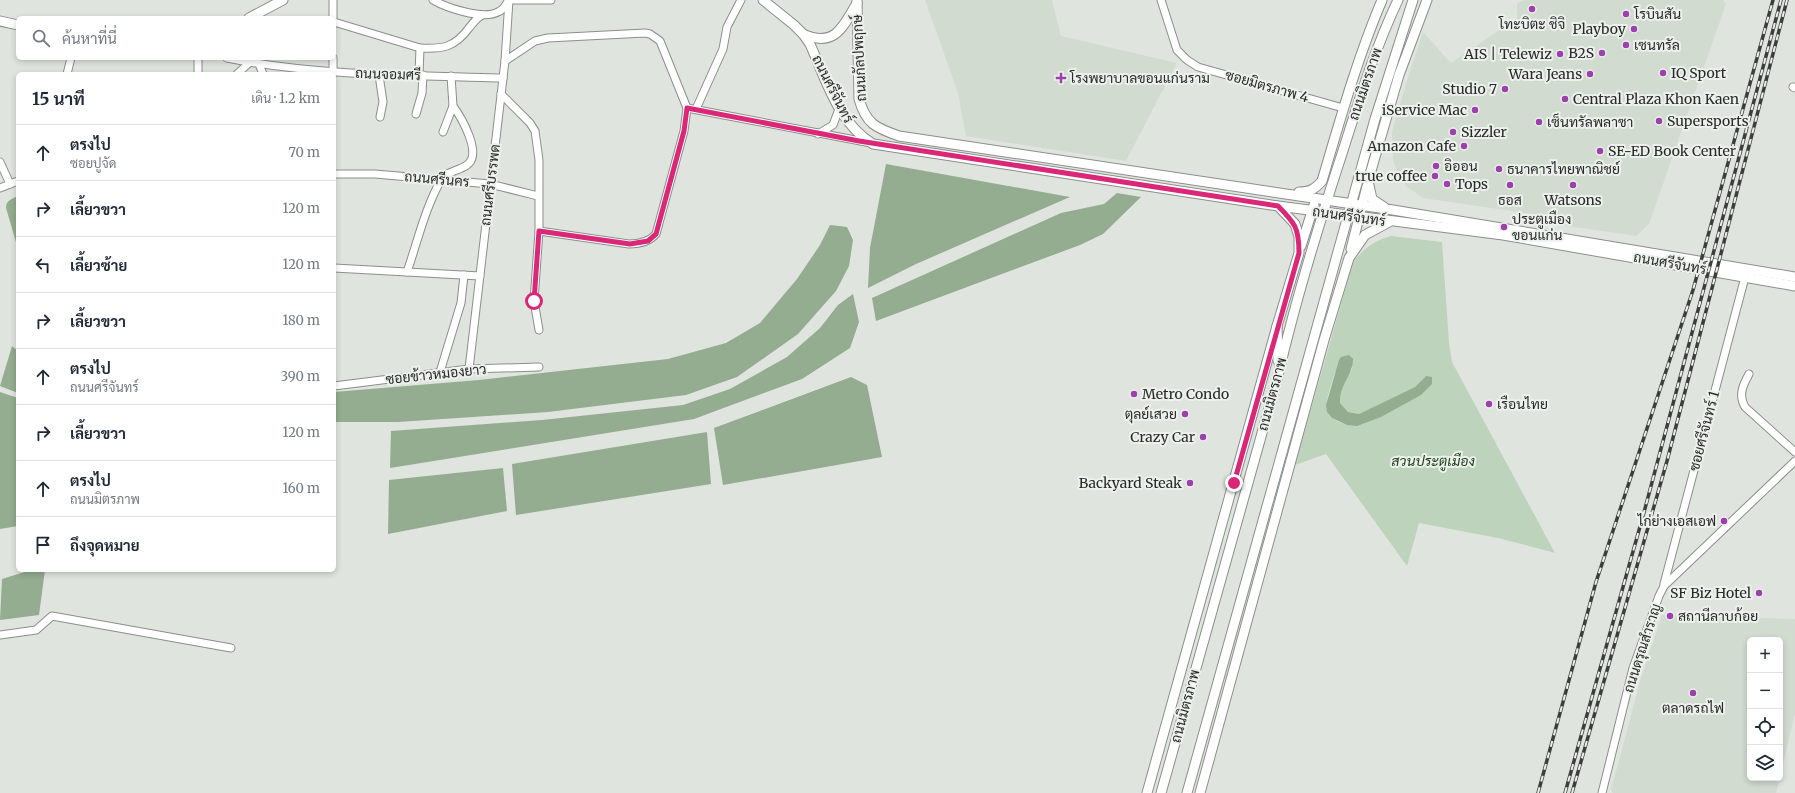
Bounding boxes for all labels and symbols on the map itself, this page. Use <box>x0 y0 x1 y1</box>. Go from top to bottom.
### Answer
marker: โทะบิตะ ชิจิ <box>1527 4 1537 14</box>
place label: โรบินสัน <box>1633 5 1681 23</box>
marker: โรบินสัน <box>1621 9 1631 19</box>
street label: ถนนกัลปพฤกษ์ <box>848 14 870 102</box>
place label: โทะบิตะ ชิจิ <box>1498 15 1565 33</box>
place label: Playboy <box>1573 20 1627 38</box>
marker: Playboy <box>1629 24 1639 34</box>
place label: เซนทรัล <box>1634 36 1680 54</box>
marker: เซนทรัล <box>1621 40 1631 50</box>
place label: B2S <box>1568 44 1594 62</box>
street label: ถนนมิตรภาพ <box>1344 45 1386 123</box>
place label: AIS | Telewiz <box>1463 45 1552 63</box>
marker: B2S <box>1597 48 1607 58</box>
marker: AIS | Telewiz <box>1555 49 1565 59</box>
street label: ถนนศรีจันทร์ <box>808 52 858 126</box>
street label: ถนนจอมศรี <box>355 64 421 84</box>
place label: IQ Sport <box>1671 64 1727 82</box>
street label: ซอยมิตรภาพ 4 <box>1223 65 1311 107</box>
place label: Wara Jeans <box>1507 65 1582 83</box>
marker: IQ Sport <box>1658 68 1668 78</box>
place label: โรงพยาบาลขอนแก่นราม <box>1069 69 1210 87</box>
marker: Wara Jeans <box>1585 69 1595 79</box>
marker: โรงพยาบาลขอนแก่นราม <box>1055 72 1067 84</box>
place label: Studio 7 <box>1442 80 1497 98</box>
marker: Studio 7 <box>1500 84 1510 94</box>
place label: Central Plaza Khon Kaen <box>1573 90 1739 108</box>
marker: Central Plaza Khon Kaen <box>1560 94 1570 104</box>
place label: iService Mac <box>1382 101 1467 119</box>
marker: iService Mac <box>1470 105 1480 115</box>
place label: Supersports <box>1667 112 1749 130</box>
place label: เซ็นทรัลพลาซา <box>1547 113 1633 131</box>
marker: Supersports <box>1654 116 1664 126</box>
marker: เซ็นทรัลพลาซา <box>1534 117 1544 127</box>
place label: Sizzler <box>1461 123 1507 141</box>
marker: Sizzler <box>1448 127 1458 137</box>
place label: Amazon Cafe <box>1366 137 1456 155</box>
marker: Amazon Cafe <box>1459 141 1469 151</box>
place label: SE-ED Book Center <box>1608 142 1736 160</box>
street label: ถนนศรีบรรพด <box>476 143 504 227</box>
marker: SE-ED Book Center <box>1595 146 1605 156</box>
place label: อิออน <box>1444 157 1478 175</box>
place label: ธนาคารไทยพาณิชย์ <box>1507 160 1620 178</box>
marker: อิออน <box>1431 161 1441 171</box>
marker: ธนาคารไทยพาณิชย์ <box>1494 164 1504 174</box>
street label: ถนนศรีนคร <box>404 167 471 191</box>
place label: true coffee <box>1355 167 1427 185</box>
marker: true coffee <box>1430 171 1440 181</box>
place label: Tops <box>1455 175 1488 193</box>
marker: Tops <box>1442 179 1452 189</box>
marker: ธอส <box>1505 180 1515 190</box>
marker: Watsons <box>1568 180 1578 190</box>
place label: ธอส <box>1498 191 1522 209</box>
place label: Watsons <box>1543 191 1602 209</box>
street label: ถนนศรีจันทร์ <box>1311 202 1387 230</box>
place label: ประตูเมือง ขอนแก่น <box>1512 210 1571 244</box>
marker: ประตูเมือง ขอนแก่น <box>1499 222 1509 232</box>
street label: ถนนศรีจันทร์ <box>1632 248 1708 278</box>
route start <box>525 292 543 310</box>
street label: ถนนมิตรภาพ <box>1254 355 1290 433</box>
street label: ซอยข้าวหมองยาว <box>385 360 487 388</box>
place label: Metro Condo <box>1142 385 1229 403</box>
marker: Metro Condo <box>1129 389 1139 399</box>
street label: ซอยศรีจันทร์ 1 <box>1685 389 1723 473</box>
place label: เรือนไทย <box>1497 395 1548 413</box>
marker: เรือนไทย <box>1484 399 1494 409</box>
place label: ตุลย์เสวย <box>1125 405 1177 424</box>
marker: ตุลย์เสวย <box>1180 409 1190 419</box>
place label: Crazy Car <box>1130 428 1195 446</box>
marker: Crazy Car <box>1198 432 1208 442</box>
park label: สวนประตูเมือง <box>1391 452 1475 471</box>
place label: Backyard Steak <box>1079 474 1182 492</box>
route end <box>1225 474 1243 492</box>
marker: Backyard Steak <box>1185 478 1195 488</box>
place label: ไก่ย่างเอสเอฟ <box>1637 512 1716 530</box>
marker: ไก่ย่างเอสเอฟ <box>1719 516 1729 526</box>
place label: SF Biz Hotel <box>1670 584 1752 602</box>
marker: SF Biz Hotel <box>1754 588 1764 598</box>
street label: ถนนดรุณสำราญ <box>1619 601 1666 695</box>
place label: สถานีลาบก้อย <box>1678 607 1758 625</box>
marker: สถานีลาบก้อย <box>1665 611 1675 621</box>
street label: ถนนมิตรภาพ <box>1167 667 1203 745</box>
marker: ตลาดรถไฟ <box>1688 688 1698 698</box>
place label: ตลาดรถไฟ <box>1662 699 1724 717</box>

